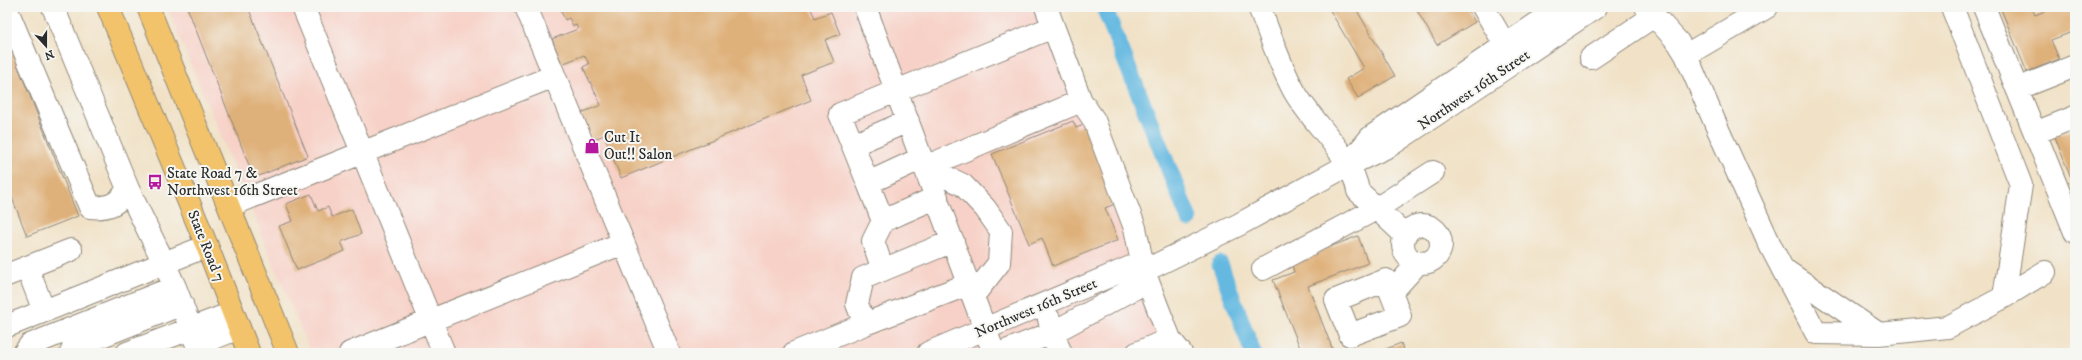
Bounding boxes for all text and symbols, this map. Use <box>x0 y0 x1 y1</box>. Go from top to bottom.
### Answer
north arrow <box>26 26 66 66</box>
street label: Northwest 16th Street <box>1414 45 1534 134</box>
text: N <box>43 46 56 63</box>
place label: Cut It Out!! Salon <box>604 128 673 164</box>
shop icon: Cut It Out!! Salon <box>583 137 601 155</box>
place label: State Road 7 & Northwest 16th Street <box>167 164 298 200</box>
bus stop icon: State Road 7 & Northwest 16th Street <box>146 173 164 191</box>
street label: State Road 7 <box>183 207 229 285</box>
street label: Northwest 16th Street <box>972 274 1100 342</box>

